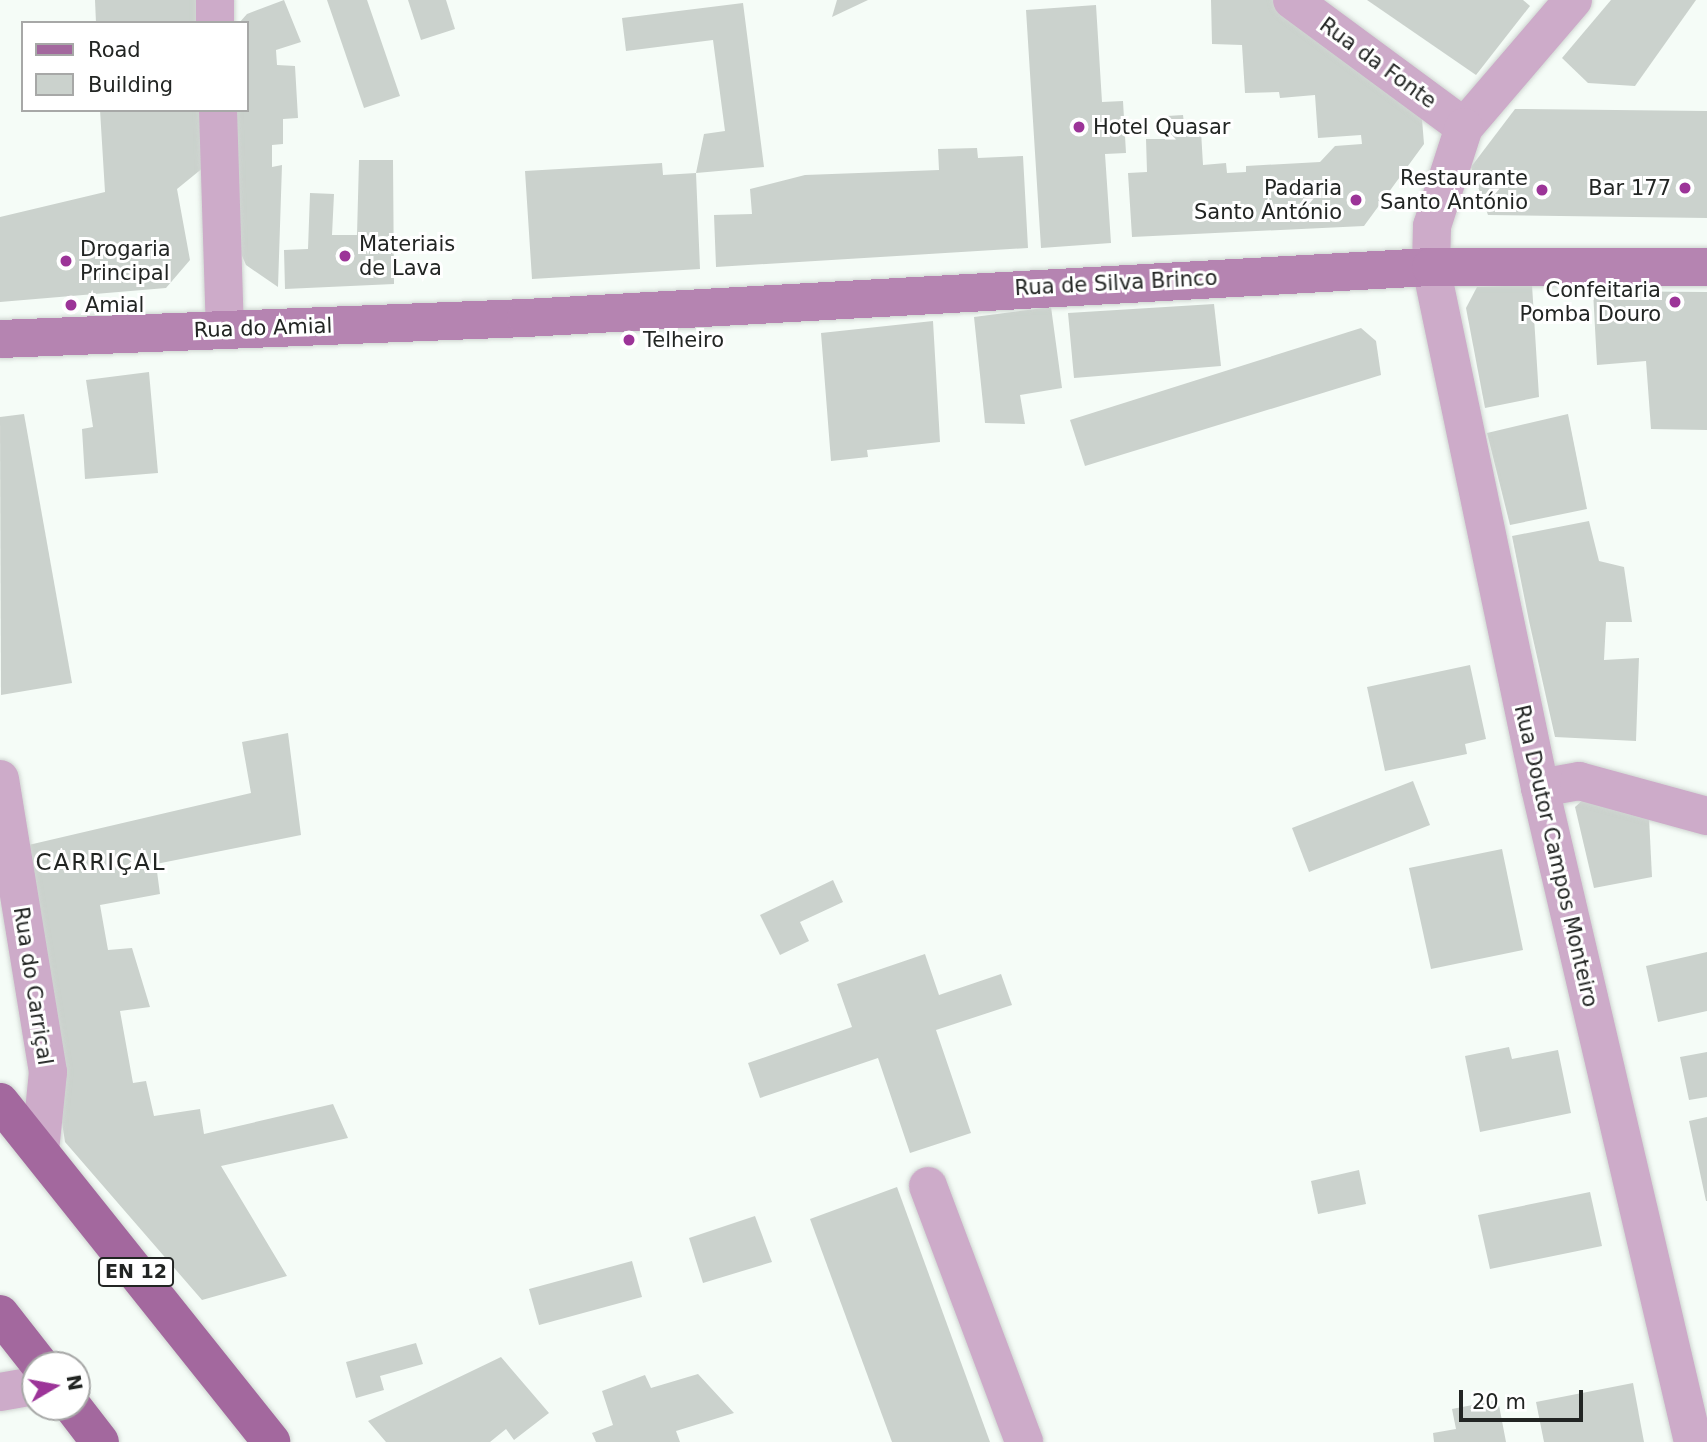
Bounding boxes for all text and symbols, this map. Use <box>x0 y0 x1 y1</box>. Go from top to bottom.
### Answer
street label: Rua da Fonte <box>1315 12 1441 114</box>
legend <box>21 21 248 112</box>
text: Road <box>88 38 141 62</box>
text: Building <box>88 73 173 97</box>
place label: Hotel Quasar <box>1093 114 1230 140</box>
marker: Hotel Quasar <box>1071 119 1087 135</box>
place label: Restaurante Santo António <box>1380 165 1528 215</box>
place label: Padaria Santo António <box>1194 175 1342 225</box>
place label: Bar 177 <box>1588 175 1671 201</box>
marker: Bar 177 <box>1677 180 1693 196</box>
marker: Restaurante Santo António <box>1534 182 1550 198</box>
marker: Padaria Santo António <box>1348 192 1364 208</box>
place label: Materiais de Lava <box>359 231 455 281</box>
place label: Drogaria Principal <box>80 236 171 286</box>
marker: Materiais de Lava <box>337 248 353 264</box>
marker: Drogaria Principal <box>58 253 74 269</box>
street label: Rua de Silva Brinco <box>1014 265 1218 301</box>
place label: Confeitaria Pomba Douro <box>1520 277 1661 327</box>
place label: Amial <box>85 292 144 318</box>
marker: Confeitaria Pomba Douro <box>1667 294 1683 310</box>
marker: Amial <box>63 297 79 313</box>
street label: Rua do Amial <box>193 313 333 343</box>
place label: Telheiro <box>643 327 724 353</box>
marker: Telheiro <box>621 332 637 348</box>
street label: Rua Doutor Campos Monteiro <box>1509 702 1603 1010</box>
district label: CARRIÇAL <box>36 848 166 876</box>
street label: Rua do Carriçal <box>8 905 58 1067</box>
road number: EN 12 <box>97 1256 174 1288</box>
north arrow <box>21 1351 91 1421</box>
text: N <box>62 1373 87 1392</box>
scale bar <box>1462 1376 1586 1420</box>
text: 20 m <box>1472 1390 1526 1414</box>

